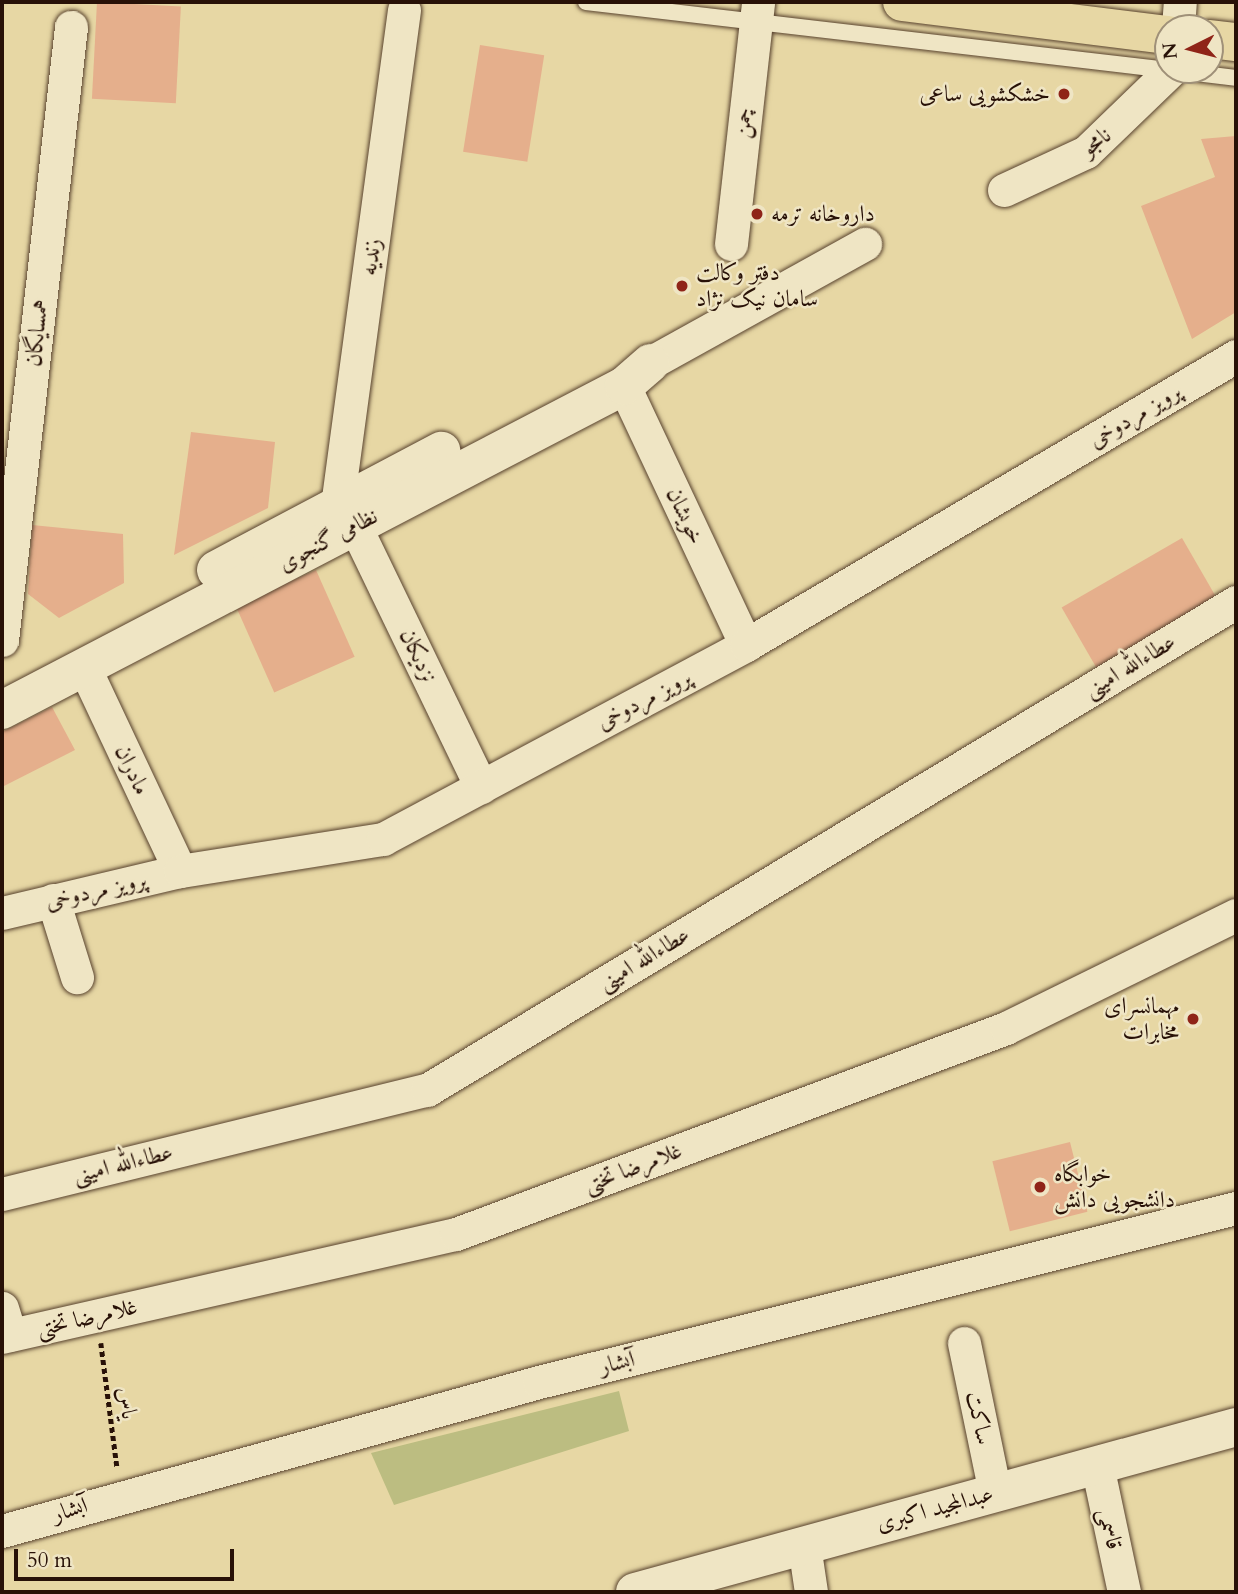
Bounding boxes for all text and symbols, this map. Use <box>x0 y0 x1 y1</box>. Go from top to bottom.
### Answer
north arrow <box>1154 14 1224 84</box>
text: N <box>1156 41 1184 61</box>
place label: خشکشویی ساعی <box>919 80 1050 108</box>
marker: خشکشویی ساعی <box>1056 86 1072 102</box>
street label: چمن <box>728 106 758 140</box>
street label: نامجو <box>1075 122 1117 162</box>
place label: داروخانه ترمه <box>771 200 875 228</box>
marker: داروخانه ترمه <box>749 206 765 222</box>
street label: زندیه <box>355 237 387 277</box>
place label: دفتر وکالت سامان نیک نژاد <box>696 259 818 313</box>
marker: دفتر وکالت سامان نیک نژاد <box>674 278 690 294</box>
street label: همسایگان <box>20 298 54 368</box>
street label: پرویز مردوخی <box>1084 378 1186 454</box>
street label: خویشان <box>660 483 710 549</box>
street label: نظامی گنجوی <box>274 502 382 578</box>
street label: نزدیکان <box>393 624 443 688</box>
street label: عطاءالله امینی <box>1079 628 1181 704</box>
street label: پرویز مردوخی <box>592 664 696 736</box>
street label: مادران <box>109 741 155 799</box>
street label: پرویز مردوخی <box>43 866 149 916</box>
street label: عطاءالله امینی <box>593 921 695 997</box>
place label: مهمانسرای مخابرات <box>1104 992 1179 1046</box>
marker: مهمانسرای مخابرات <box>1185 1011 1201 1027</box>
street label: غلامرضا تختی <box>580 1137 686 1199</box>
street label: عطاءالله امینی <box>70 1138 176 1190</box>
place label: خوابگاه دانشجویی دانش <box>1054 1160 1175 1214</box>
marker: خوابگاه دانشجویی دانش <box>1032 1179 1048 1195</box>
street label: غلامرضا تختی <box>34 1293 140 1343</box>
street label: آبشار <box>596 1345 638 1381</box>
street label: یاس <box>111 1385 143 1421</box>
street label: ساکت <box>960 1389 998 1447</box>
street label: عبدالمجید اکبری <box>874 1480 996 1538</box>
street label: آبشار <box>49 1492 91 1528</box>
street label: قاسمی <box>1092 1506 1128 1552</box>
scale bar <box>18 1534 238 1578</box>
text: 50 m <box>27 1546 72 1575</box>

